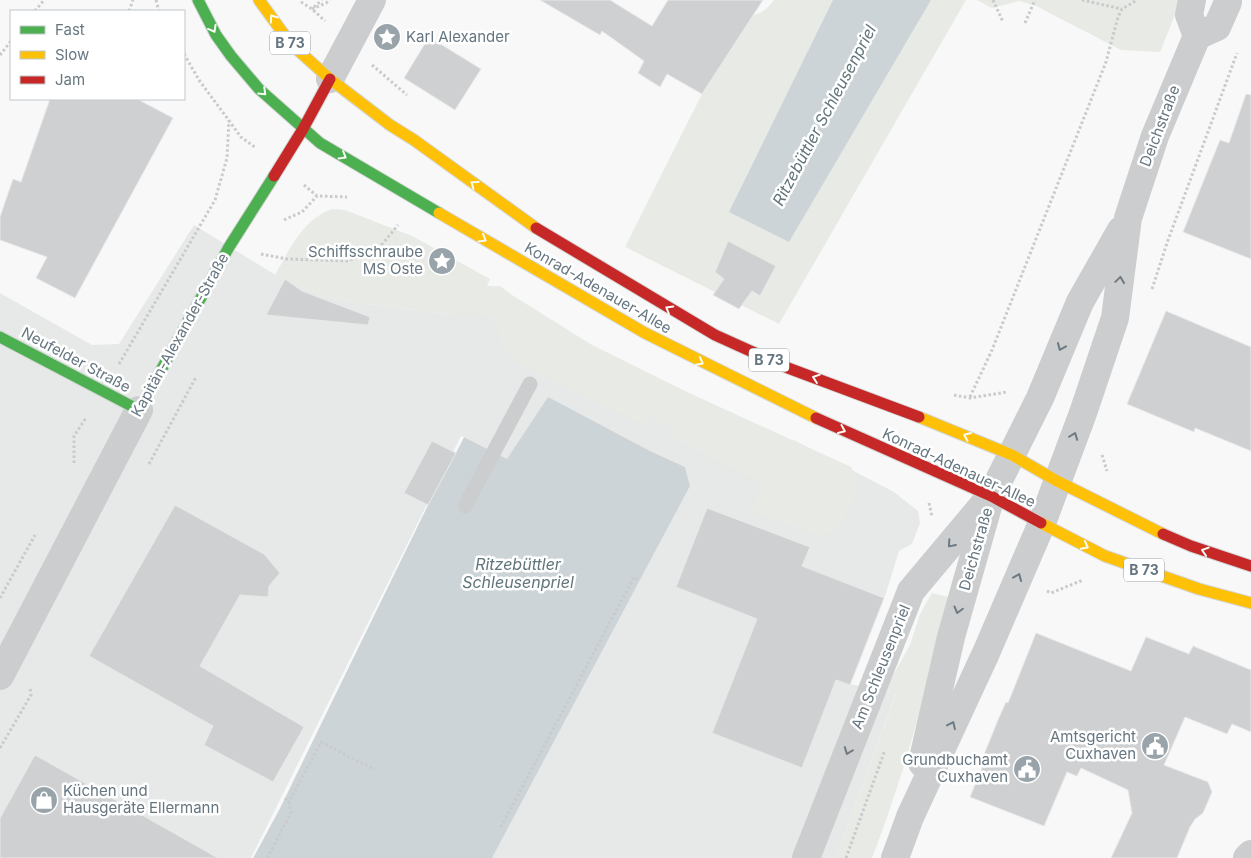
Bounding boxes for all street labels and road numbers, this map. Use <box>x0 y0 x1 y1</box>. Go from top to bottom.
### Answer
road number: B 73 <box>270 32 310 54</box>
street label: Deichstraße <box>1135 82 1184 169</box>
street label: Konrad-Adenauer-Allee <box>521 238 675 337</box>
street label: Kapitän-Alexander-Straße <box>127 250 233 420</box>
street label: Neufelder Straße <box>18 323 134 396</box>
road number: B 73 <box>749 348 789 372</box>
street label: Konrad-Adenauer-Allee <box>880 424 1039 511</box>
street label: Deichstraße <box>955 505 996 593</box>
road number: B 73 <box>1124 558 1164 582</box>
street label: Am Schleusenpriel <box>847 602 914 732</box>

